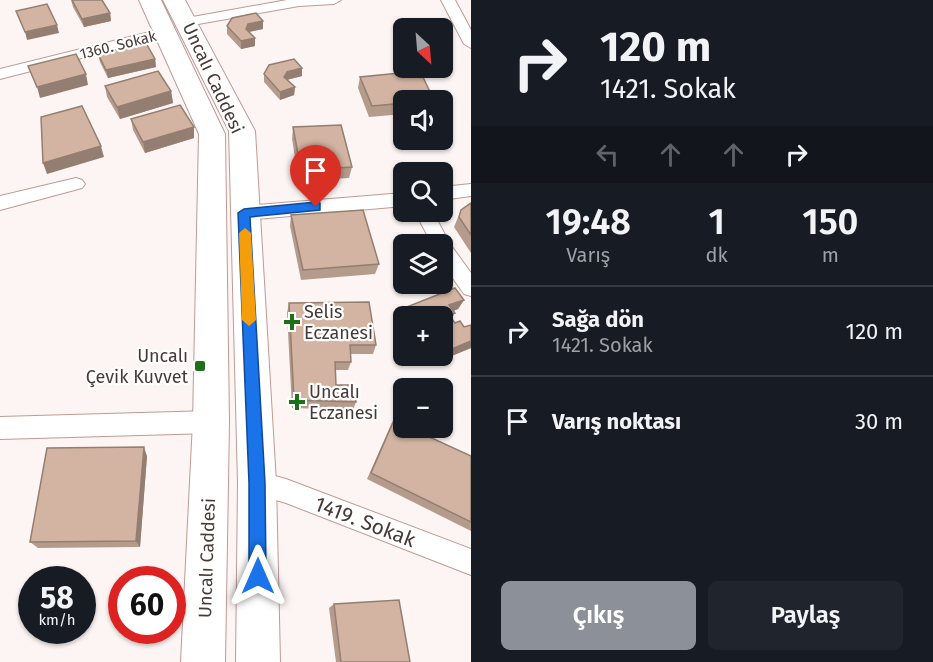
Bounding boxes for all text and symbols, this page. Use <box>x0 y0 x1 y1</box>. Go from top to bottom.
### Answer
north arrow <box>393 18 453 78</box>
map controls <box>393 18 453 438</box>
street label: Uncalı Caddesi <box>178 19 248 137</box>
text: 120 m <box>600 22 711 72</box>
icon: right <box>501 24 579 102</box>
street label: 1360. Sokak <box>78 27 158 63</box>
text: 1421. Sokak <box>600 73 736 105</box>
button: sound <box>393 90 453 150</box>
icon: left <box>591 138 624 171</box>
icon: ahead <box>654 138 687 171</box>
icon: ahead <box>717 138 750 171</box>
icon: right <box>780 138 813 171</box>
pin <box>290 145 341 207</box>
icon: arrive <box>299 154 332 187</box>
button: search <box>393 162 453 222</box>
text: 19:48 <box>546 200 631 244</box>
text: 1 <box>708 200 725 244</box>
text: 150 <box>802 200 858 244</box>
button: layers <box>393 234 453 294</box>
text: Varış <box>566 243 610 267</box>
text: dk <box>706 243 728 267</box>
text: m <box>822 243 839 267</box>
place label: Selis Eczanesi <box>304 301 373 344</box>
button: + <box>393 306 453 366</box>
text: Sağa dön <box>552 306 644 333</box>
marker: Selis Eczanesi <box>285 315 299 329</box>
icon: right <box>501 315 534 348</box>
text: 120 m <box>846 318 903 345</box>
text: 1421. Sokak <box>552 333 653 357</box>
place label: Uncalı Çevik Kuvvet <box>86 345 188 388</box>
marker: Uncalı Çevik Kuvvet <box>193 359 207 373</box>
button: − <box>393 378 453 438</box>
place label: Uncalı Eczanesi <box>309 381 378 424</box>
marker: Uncalı Eczanesi <box>290 395 304 409</box>
icon: arrive <box>501 405 534 438</box>
text: Varış noktası <box>552 408 681 435</box>
text: 30 m <box>855 408 903 435</box>
street label: 1419. Sokak <box>311 491 419 553</box>
street label: Uncalı Caddesi <box>194 498 220 618</box>
position arrow <box>226 544 290 608</box>
speed limit sign: 60 <box>108 566 186 644</box>
text: 58 <box>40 580 74 616</box>
button: Çıkış <box>501 581 696 650</box>
button: Paylaş <box>708 581 903 650</box>
text: km/h <box>38 611 76 629</box>

